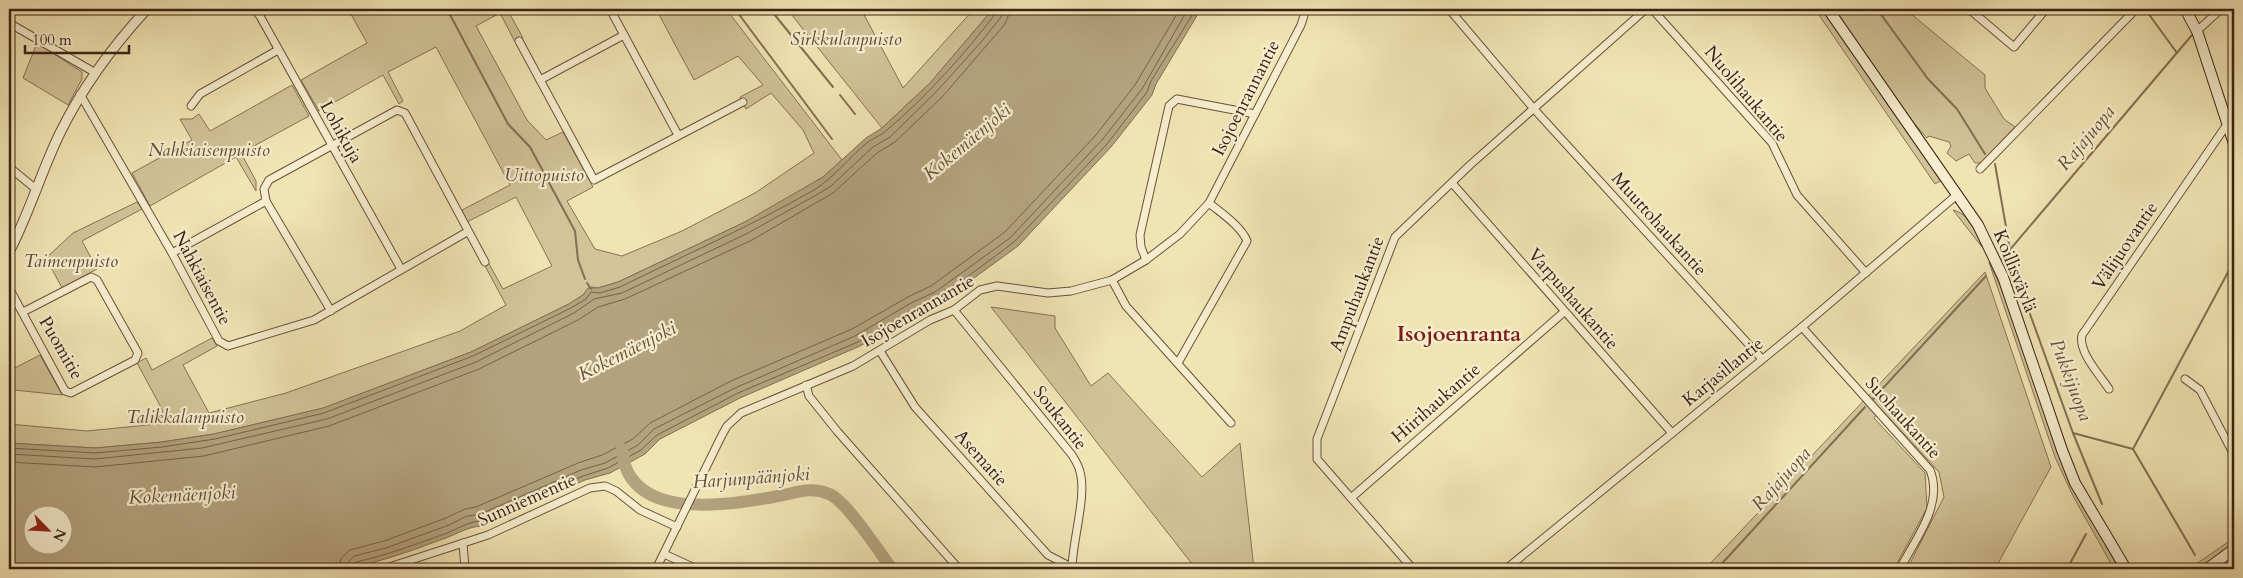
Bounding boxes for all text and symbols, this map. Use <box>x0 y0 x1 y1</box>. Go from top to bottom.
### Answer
scale bar <box>25 22 129 54</box>
park label: Sirkkulanpuisto <box>790 27 902 52</box>
text: 100 m <box>32 30 72 50</box>
street label: Isojoenrannantie <box>1206 36 1286 160</box>
street label: Nuolihaukantie <box>1698 40 1794 148</box>
street label: Lohikuja <box>314 96 369 168</box>
water label: Kokemäenjoki <box>918 97 1017 186</box>
water label: Rajajuopa <box>2051 99 2121 176</box>
park label: Nahkiaisenpuisto <box>148 138 270 163</box>
park label: Uittopuisto <box>504 163 584 188</box>
street label: Muuttohaukantie <box>1606 167 1712 281</box>
street label: Välijuovantie <box>2086 197 2164 295</box>
street label: Nahkiaisentie <box>167 226 237 330</box>
street label: Koillisväylä <box>1987 226 2043 316</box>
street label: Ampuhaukantie <box>1324 233 1390 355</box>
street label: Varpushaukantie <box>1522 243 1624 355</box>
park label: Taimenpuisto <box>24 249 118 274</box>
street label: Isojoenrannantie <box>857 268 979 354</box>
street label: Puomitie <box>33 312 89 384</box>
water label: Kokemäenjoki <box>573 315 681 387</box>
district label: Isojoenranta <box>1397 319 1521 349</box>
street label: Karjasillantie <box>1677 332 1769 412</box>
water label: Pukkijuopa <box>2043 335 2099 425</box>
street label: Hiirihaukantie <box>1386 357 1486 449</box>
street label: Suohaukantie <box>1859 371 1947 465</box>
street label: Soukantie <box>1027 381 1093 455</box>
park label: Talikkalanpuisto <box>126 405 244 430</box>
street label: Asematie <box>949 424 1013 492</box>
water label: Rajajuopa <box>1745 441 1817 517</box>
water label: Harjunpäänjoki <box>692 461 811 495</box>
street label: Sunniementie <box>474 467 580 533</box>
water label: Kokemäenjoki <box>128 479 237 511</box>
north arrow <box>22 506 72 556</box>
text: N <box>48 526 71 545</box>

